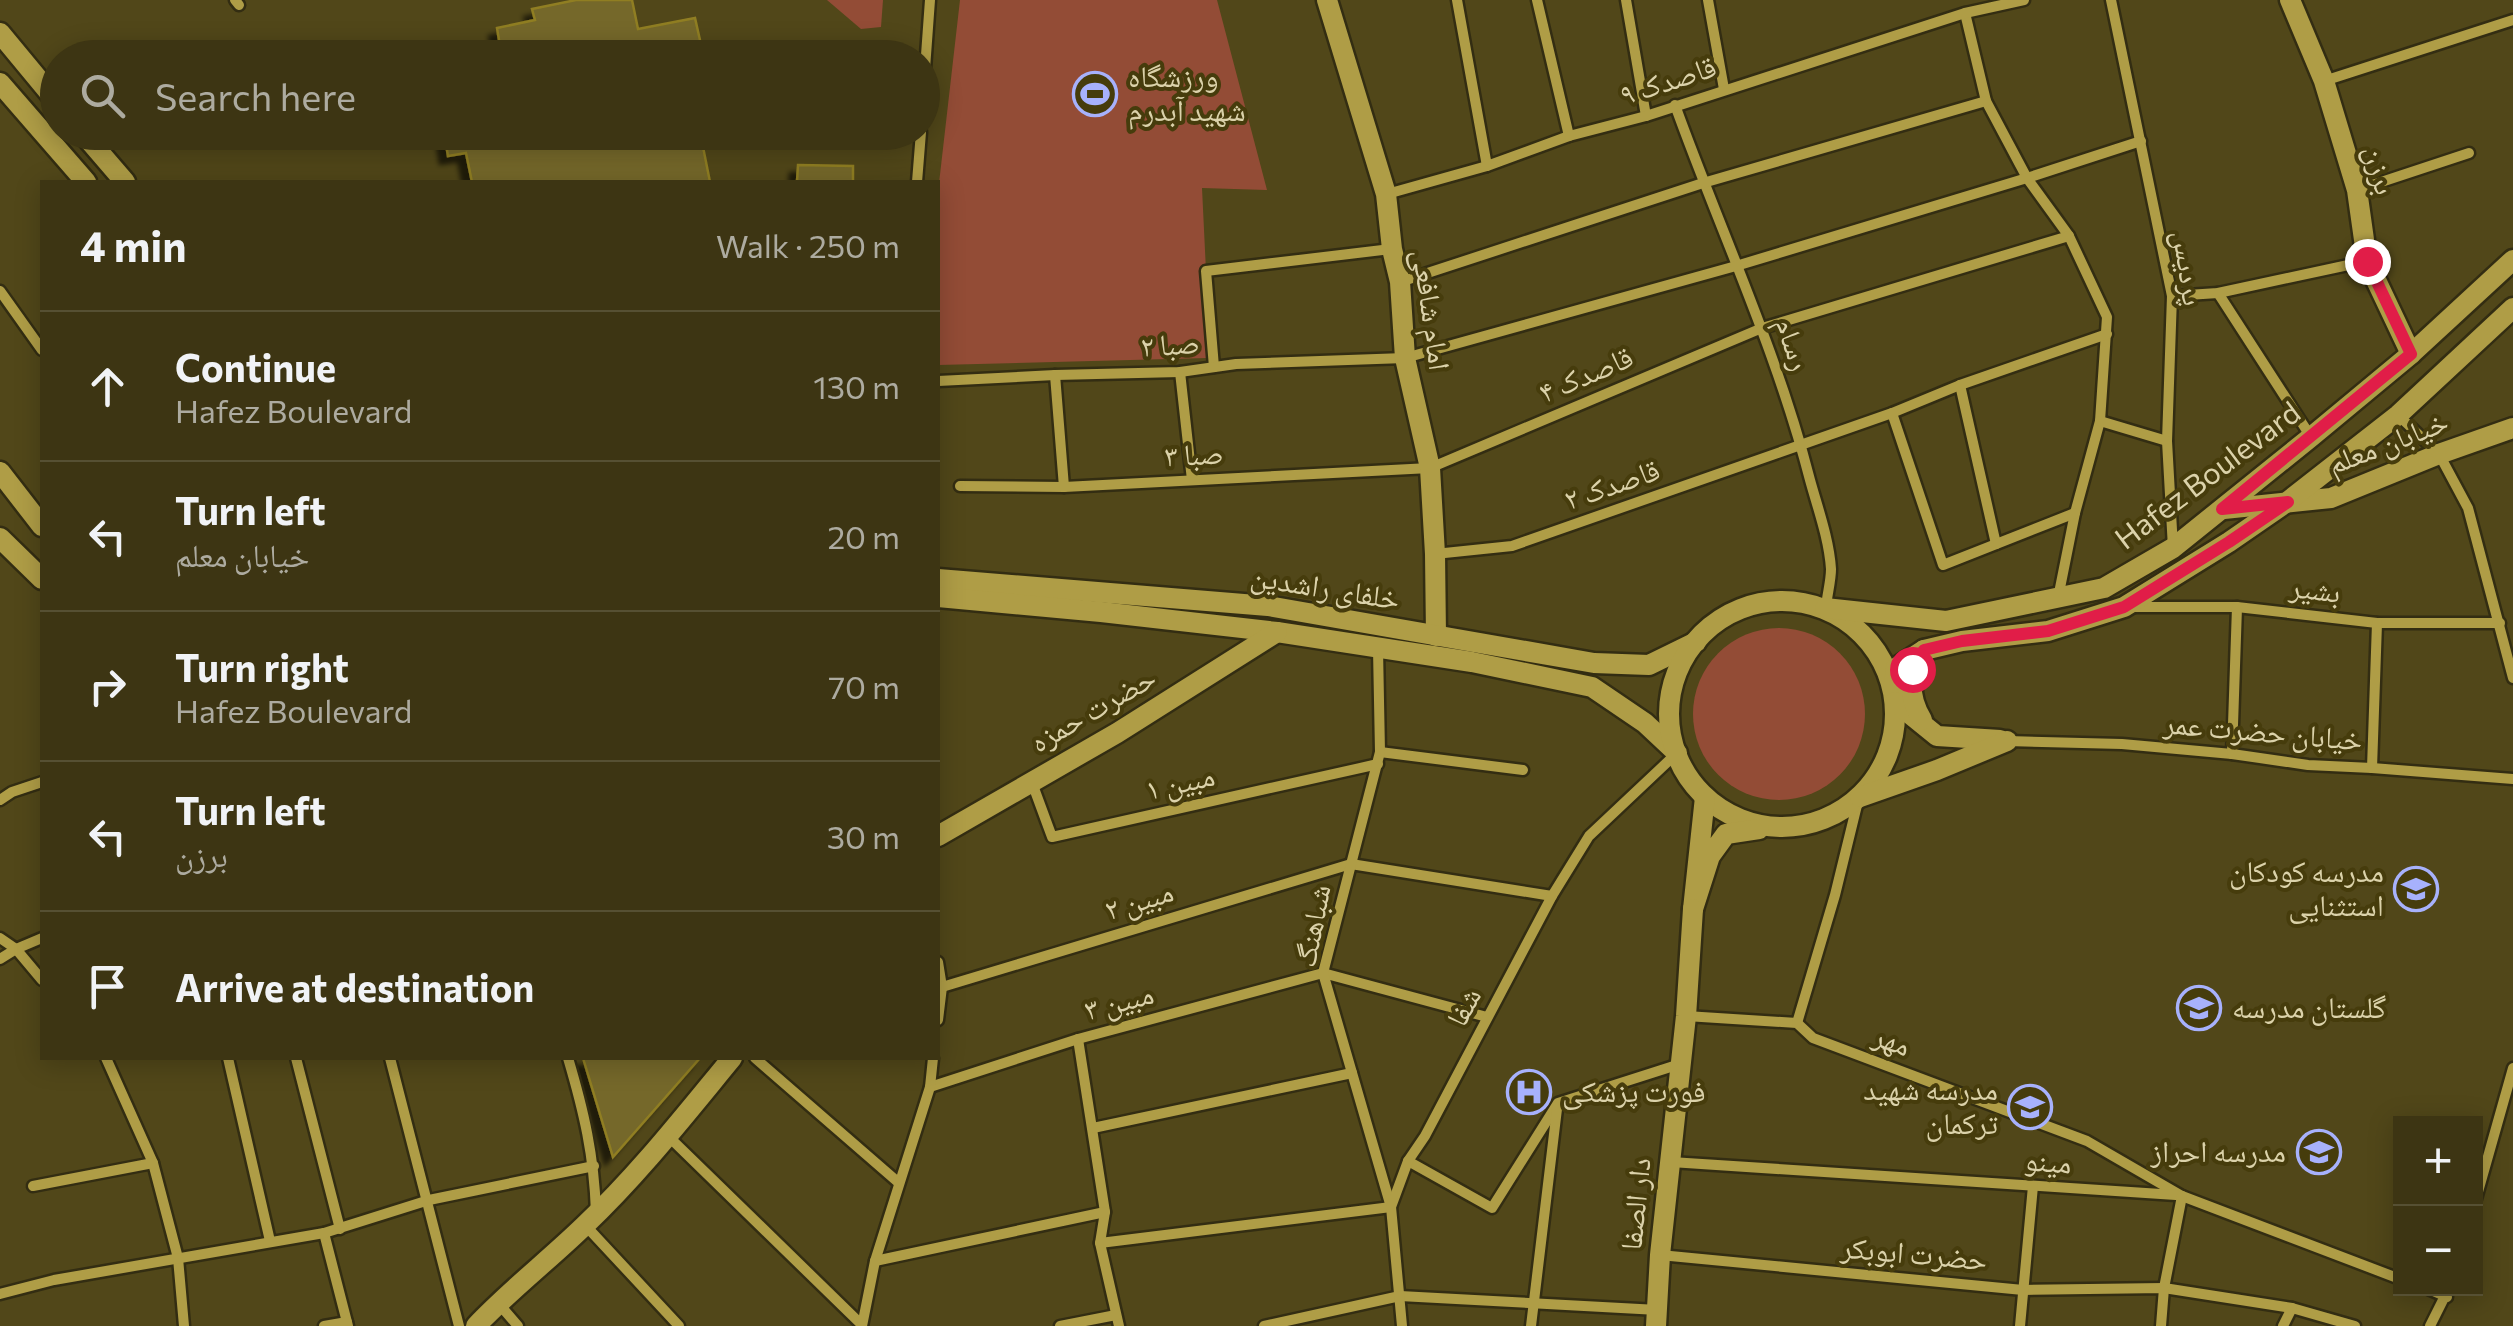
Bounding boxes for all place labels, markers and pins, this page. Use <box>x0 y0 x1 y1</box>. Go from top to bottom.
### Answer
place label: ورزشگاه شهید آبدرم <box>1128 56 1246 130</box>
sports icon: ورزشگاه شهید آبدرم <box>1072 71 1118 117</box>
place label: مدرسه کودکان استثنایی <box>2229 851 2384 924</box>
school or university icon: مدرسه کودکان استثنایی <box>2393 866 2439 912</box>
school or university icon: گلستان مدرسه <box>2176 985 2222 1031</box>
place label: گلستان مدرسه <box>2232 987 2386 1026</box>
hospital icon: فورت پزشکی <box>1506 1069 1552 1115</box>
place label: مدرسه شهید ترکمان <box>1863 1069 1998 1142</box>
place label: فورت پزشکی <box>1562 1071 1706 1110</box>
school or university icon: مدرسه شهید ترکمان <box>2007 1084 2053 1130</box>
school or university icon: مدرسه احراز <box>2296 1129 2342 1175</box>
place label: مدرسه احراز <box>2149 1131 2286 1168</box>

